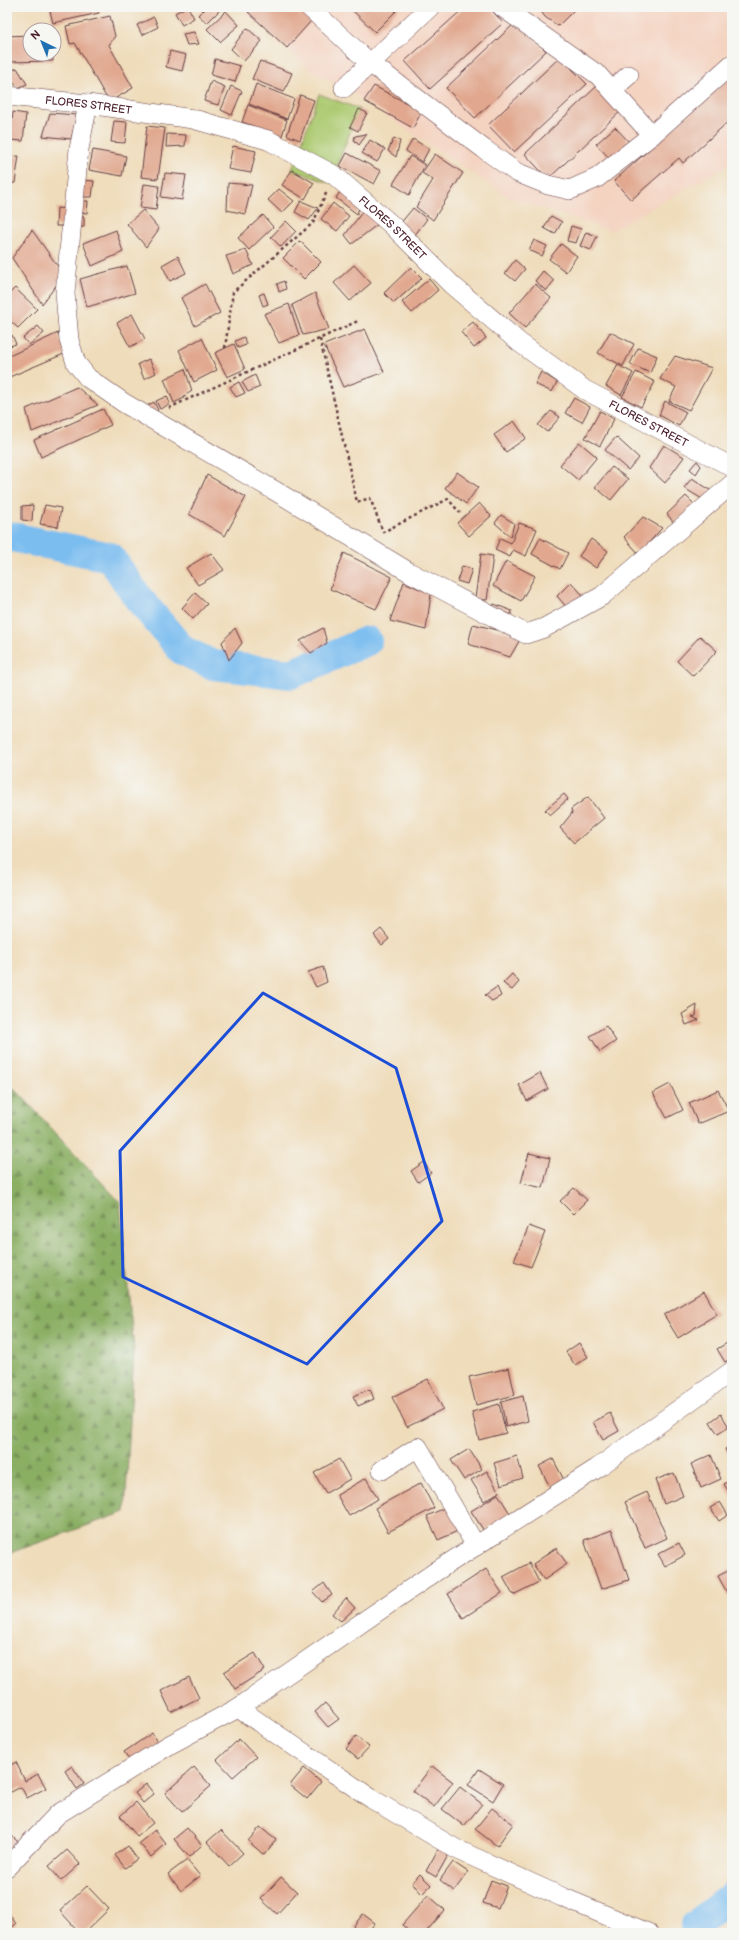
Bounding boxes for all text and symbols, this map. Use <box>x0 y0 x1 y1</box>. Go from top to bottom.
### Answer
north arrow <box>22 22 62 62</box>
text: N <box>28 27 43 43</box>
street label: FLORES STREET <box>44 94 133 117</box>
street label: FLORES STREET <box>356 193 429 263</box>
street label: FLORES STREET <box>607 398 691 450</box>

